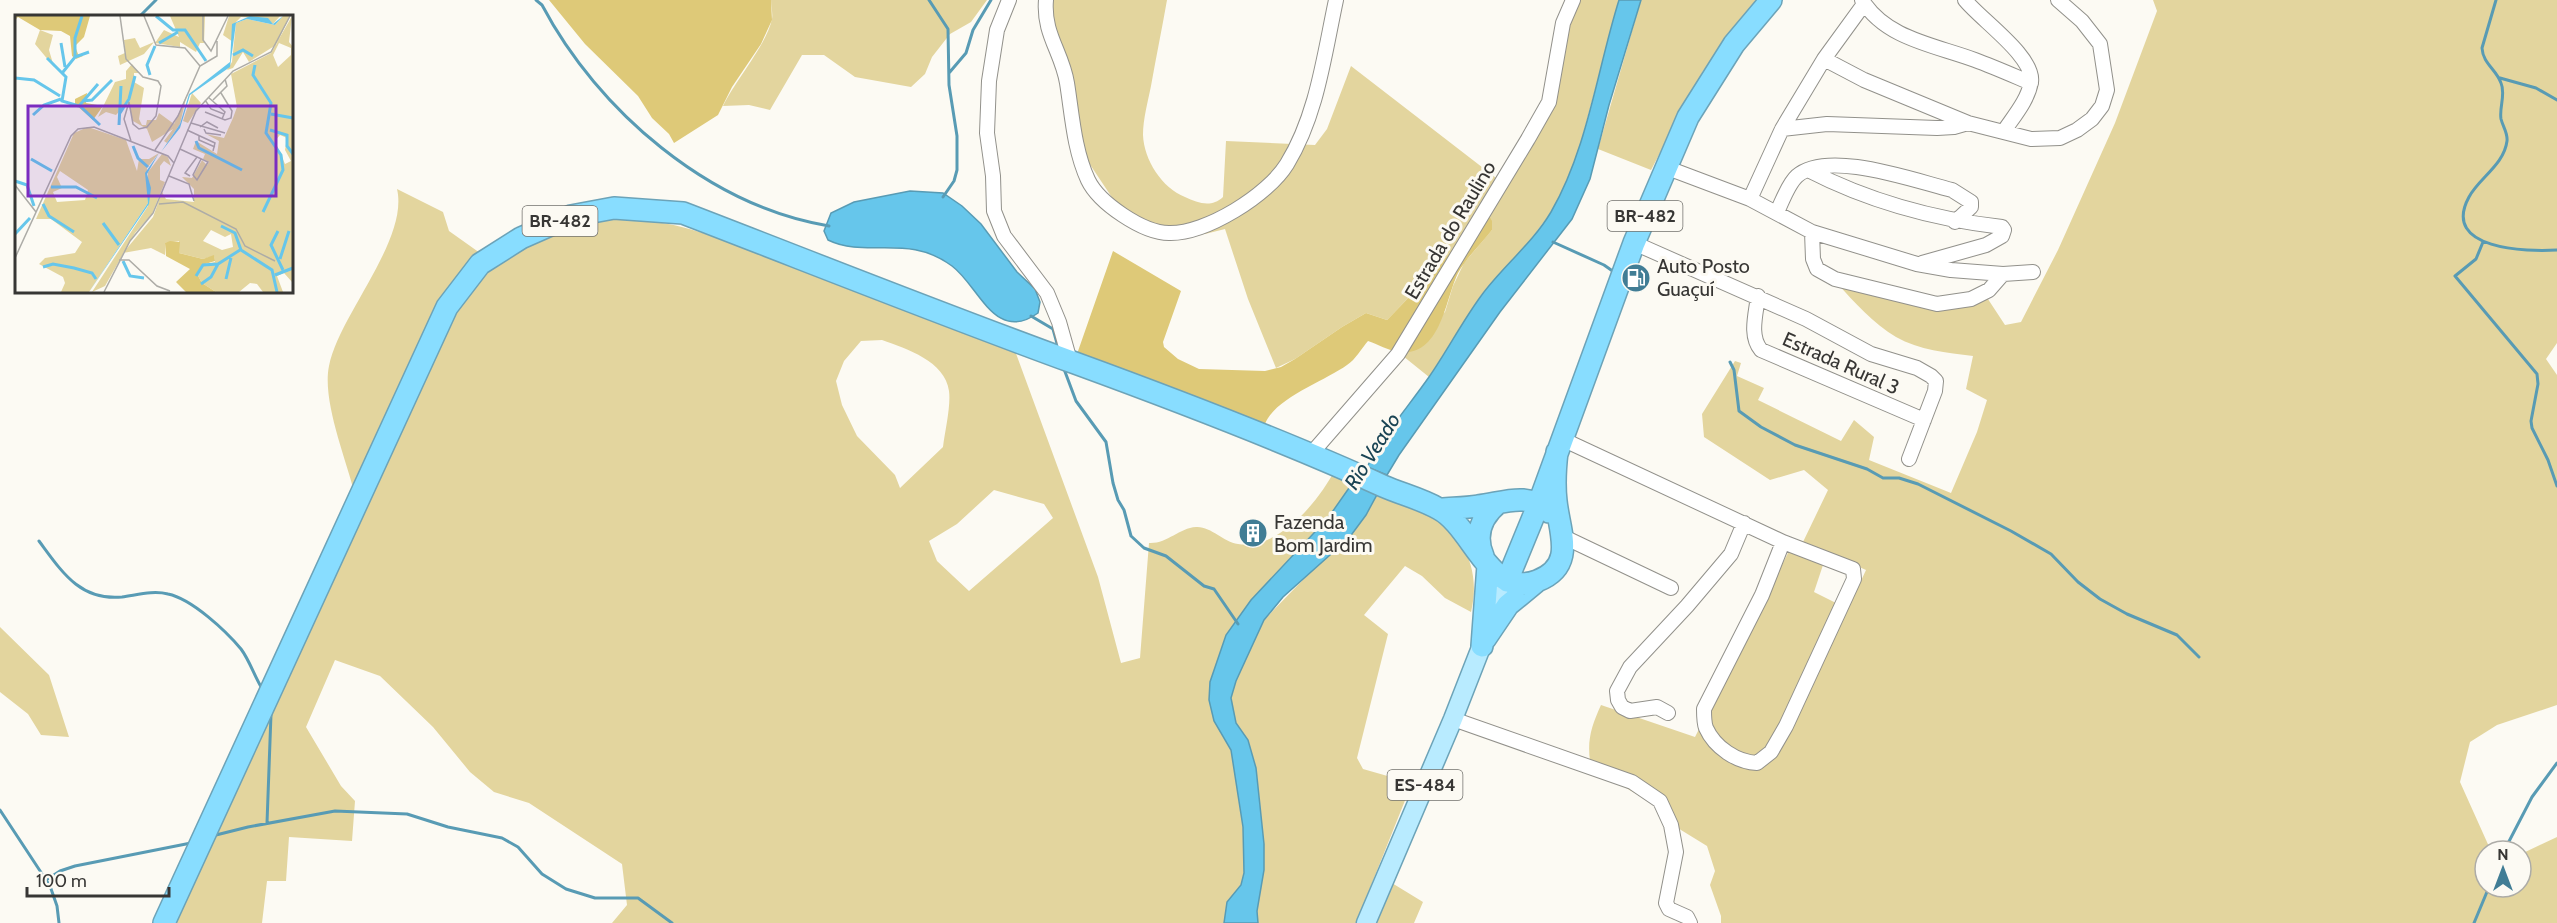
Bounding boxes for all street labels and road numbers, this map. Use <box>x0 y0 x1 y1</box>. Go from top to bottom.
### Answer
street label: Estrada do Raulino <box>1399 157 1501 303</box>
road number: BR-482 <box>1608 201 1682 231</box>
road number: BR-482 <box>522 206 598 236</box>
street label: Estrada Rural 3 <box>1779 327 1903 399</box>
road number: ES-484 <box>1388 770 1462 800</box>

